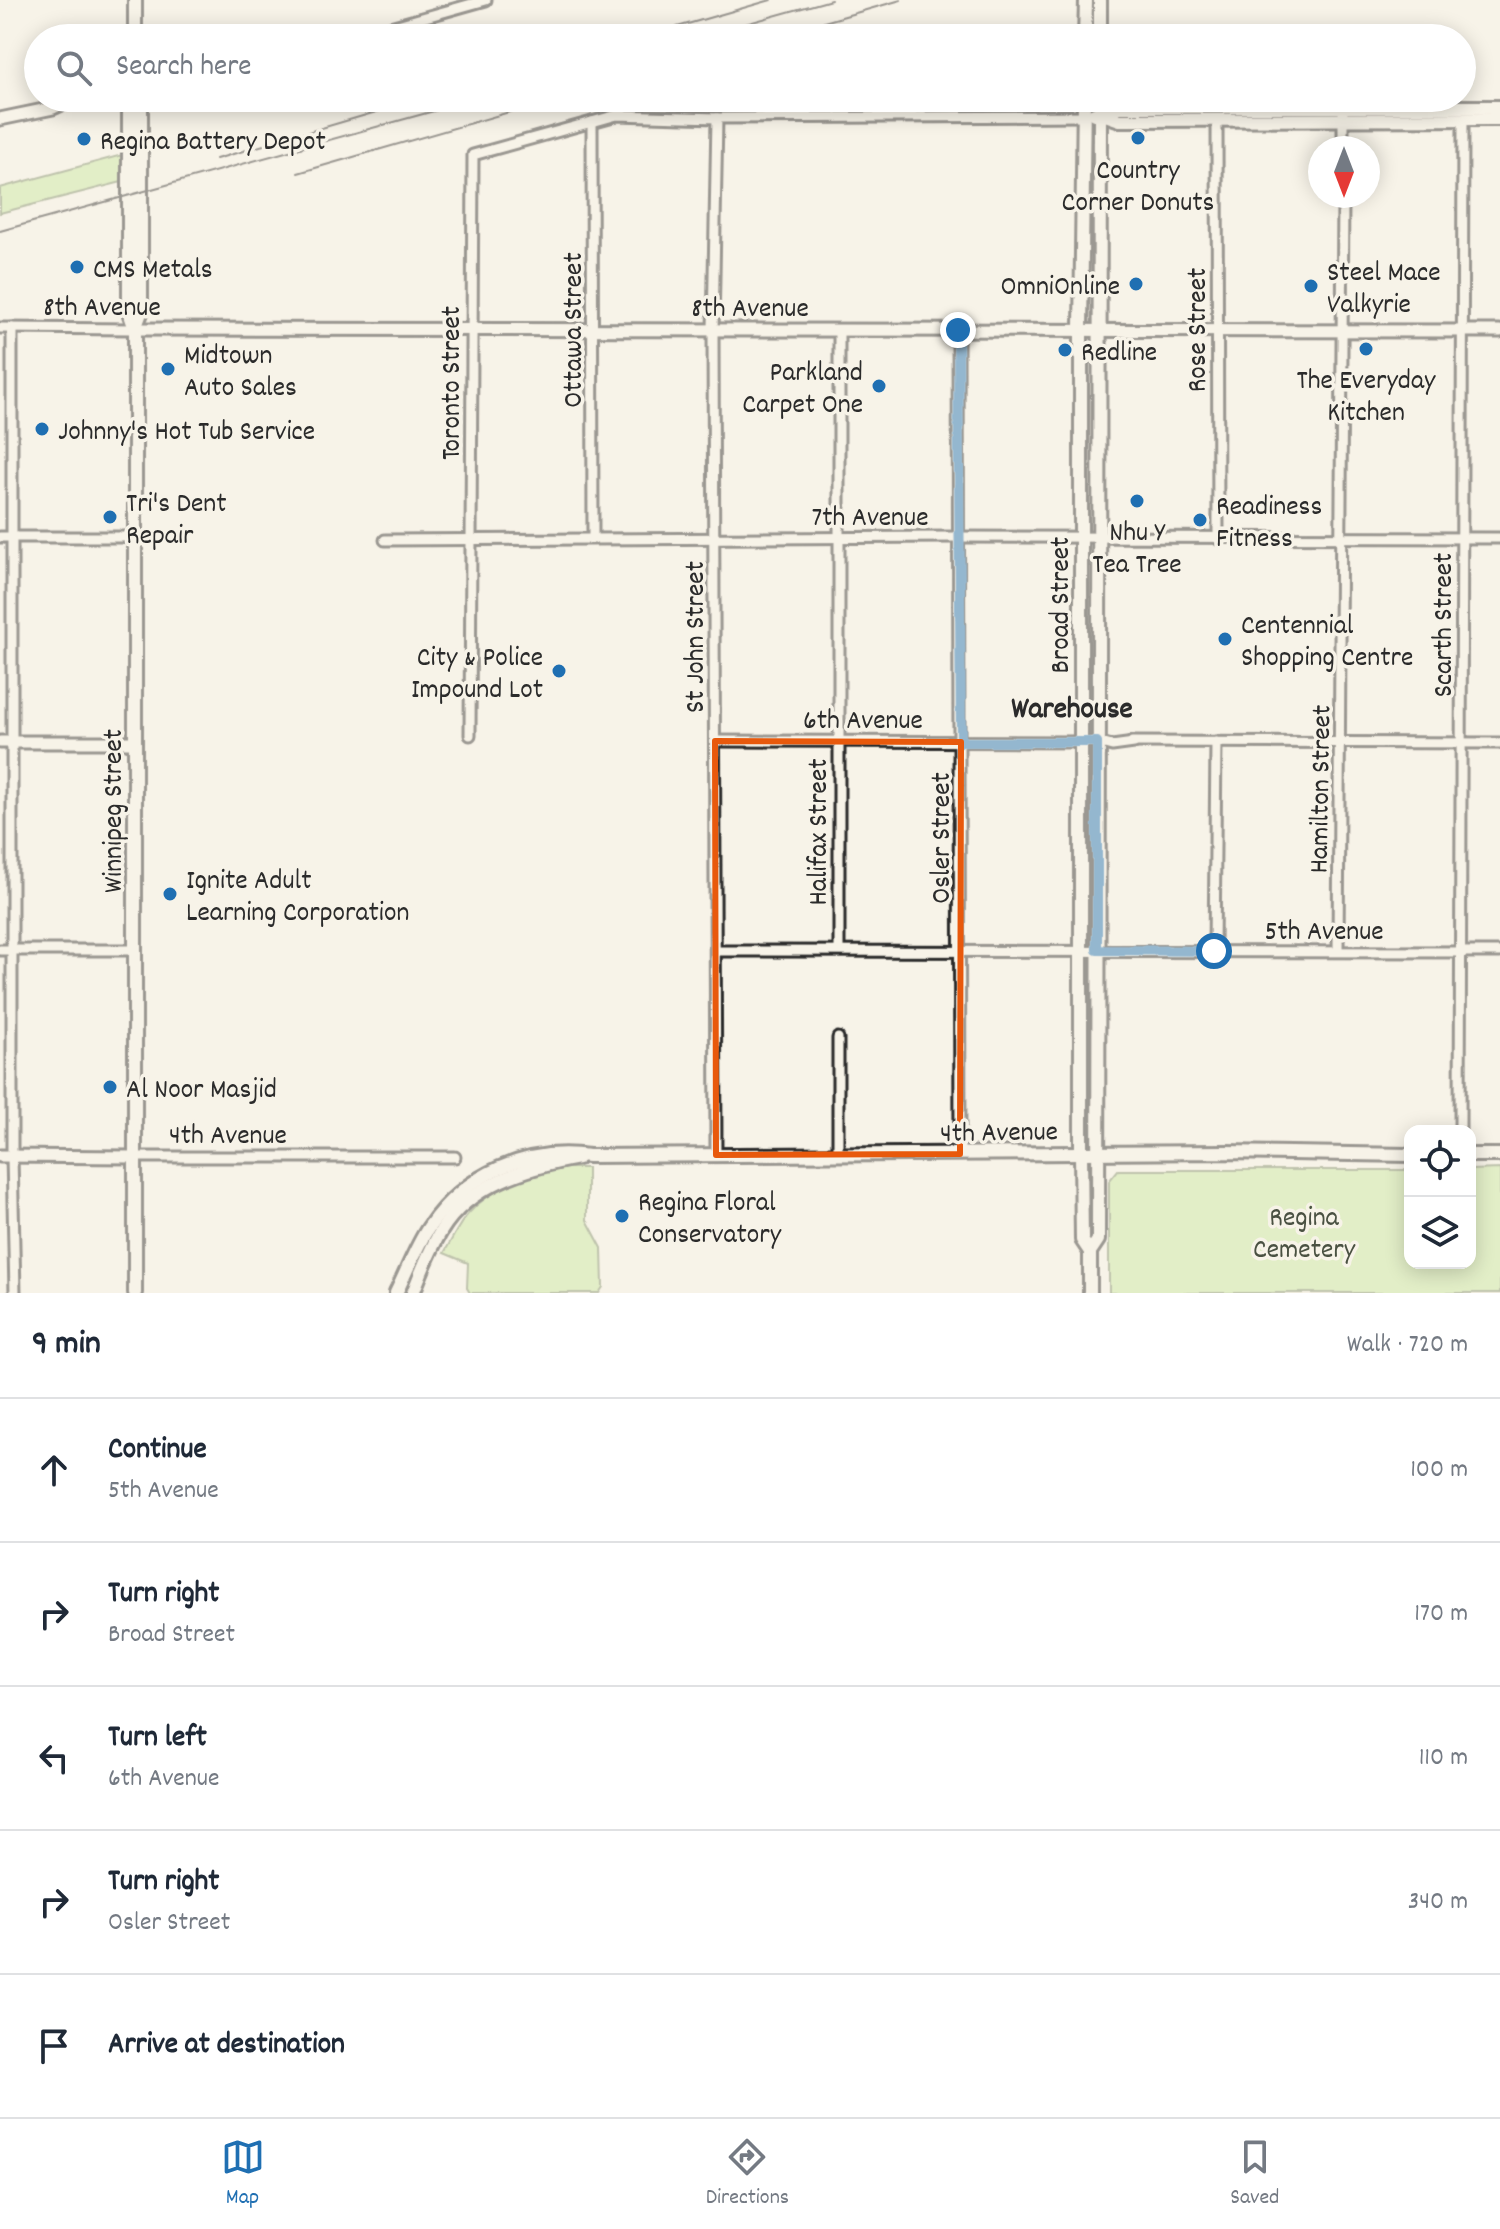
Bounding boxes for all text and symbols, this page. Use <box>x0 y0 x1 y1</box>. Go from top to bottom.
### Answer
search box <box>24 24 1476 112</box>
icon: search <box>52 46 96 90</box>
text: Search here <box>116 47 252 90</box>
place label: Regina Battery Depot <box>100 124 326 164</box>
marker: Country Corner Donuts <box>1129 129 1147 147</box>
marker: Regina Battery Depot <box>75 130 93 148</box>
north arrow <box>1308 136 1380 208</box>
place label: Country Corner Donuts <box>1062 153 1214 225</box>
place label: CMS Metals <box>93 252 213 292</box>
street label: Ottawa Street <box>556 252 596 408</box>
place label: Steel Mace Valkyrie <box>1327 255 1441 327</box>
marker: CMS Metals <box>68 258 86 276</box>
street label: Rose Street <box>1180 268 1220 392</box>
place label: OmniOnline <box>1001 269 1120 309</box>
marker: OmniOnline <box>1127 275 1145 293</box>
marker: Steel Mace Valkyrie <box>1302 277 1320 295</box>
street label: 8th Avenue <box>43 290 161 330</box>
street label: 8th Avenue <box>691 291 809 331</box>
street label: Toronto Street <box>434 306 474 460</box>
route end <box>940 312 976 348</box>
place label: Redline <box>1081 335 1157 375</box>
place label: Midtown Auto Sales <box>184 338 297 410</box>
marker: The Everyday Kitchen <box>1357 340 1375 358</box>
marker: Redline <box>1056 341 1074 359</box>
place label: Parkland Carpet One <box>742 355 863 427</box>
marker: Midtown Auto Sales <box>159 360 177 378</box>
place label: The Everyday Kitchen <box>1297 363 1436 435</box>
marker: Parkland Carpet One <box>870 377 888 395</box>
place label: Johnny's Hot Tub Service <box>58 414 315 454</box>
marker: Johnny's Hot Tub Service <box>33 420 51 438</box>
place label: Tri's Dent Repair <box>126 486 226 558</box>
place label: Readiness Fitness <box>1216 489 1322 561</box>
marker: Nhu Y Tea Tree <box>1128 492 1146 510</box>
street label: 7th Avenue <box>812 500 928 540</box>
marker: Tri's Dent Repair <box>101 508 119 526</box>
marker: Readiness Fitness <box>1191 511 1209 529</box>
place label: Nhu Y Tea Tree <box>1092 515 1182 587</box>
street label: Broad Street <box>1043 537 1083 673</box>
street label: Scarth Street <box>1426 553 1466 697</box>
street label: St John Street <box>678 561 718 713</box>
place label: Centennial Shopping Centre <box>1241 608 1413 680</box>
marker: Centennial Shopping Centre <box>1216 630 1234 648</box>
place label: City & Police Impound Lot <box>411 640 543 712</box>
marker: City & Police Impound Lot <box>550 662 568 680</box>
district label: Warehouse <box>1011 690 1133 733</box>
street label: 6th Avenue <box>803 703 923 743</box>
street label: Hamilton Street <box>1302 704 1344 874</box>
street label: Winnipeg Street <box>96 729 136 893</box>
street label: Halifax Street <box>801 758 841 906</box>
street label: Osler Street <box>924 772 964 904</box>
place label: Ignite Adult Learning Corporation <box>186 863 409 935</box>
marker: Ignite Adult Learning Corporation <box>161 885 179 903</box>
street label: 5th Avenue <box>1264 914 1384 954</box>
route start <box>1196 933 1232 969</box>
place label: Al Noor Masjid <box>126 1072 277 1112</box>
marker: Al Noor Masjid <box>101 1078 119 1096</box>
street label: 4th Avenue <box>940 1114 1058 1156</box>
street label: 4th Avenue <box>169 1118 287 1158</box>
map controls <box>1404 1125 1476 1269</box>
button: locate <box>1404 1125 1476 1197</box>
place label: Regina Floral Conservatory <box>638 1185 782 1257</box>
button: layers <box>1404 1197 1476 1269</box>
park label: Regina Cemetery <box>1253 1200 1356 1272</box>
marker: Regina Floral Conservatory <box>613 1207 631 1225</box>
text: 9 min <box>32 1321 101 1370</box>
text: Walk · 720 m <box>1347 1327 1468 1364</box>
text: Continue <box>108 1430 207 1473</box>
icon: ahead <box>32 1448 76 1492</box>
text: 100 m <box>1410 1452 1468 1489</box>
text: 5th Avenue <box>108 1473 219 1510</box>
text: Turn right <box>108 1574 219 1617</box>
icon: right <box>32 1592 76 1636</box>
text: 170 m <box>1414 1596 1468 1633</box>
text: Broad Street <box>108 1617 235 1654</box>
text: Turn left <box>108 1718 207 1761</box>
icon: left <box>32 1736 76 1780</box>
text: 110 m <box>1419 1740 1468 1777</box>
text: 6th Avenue <box>108 1761 219 1798</box>
text: Turn right <box>108 1862 219 1905</box>
icon: right <box>32 1880 76 1924</box>
text: 340 m <box>1408 1884 1468 1921</box>
text: Osler Street <box>108 1905 230 1942</box>
icon: arrive <box>32 2024 76 2068</box>
text: Arrive at destination <box>108 2025 345 2068</box>
tab: Map <box>221 2135 265 2214</box>
tab: Directions <box>706 2135 789 2214</box>
tab: Saved <box>1230 2135 1279 2214</box>

